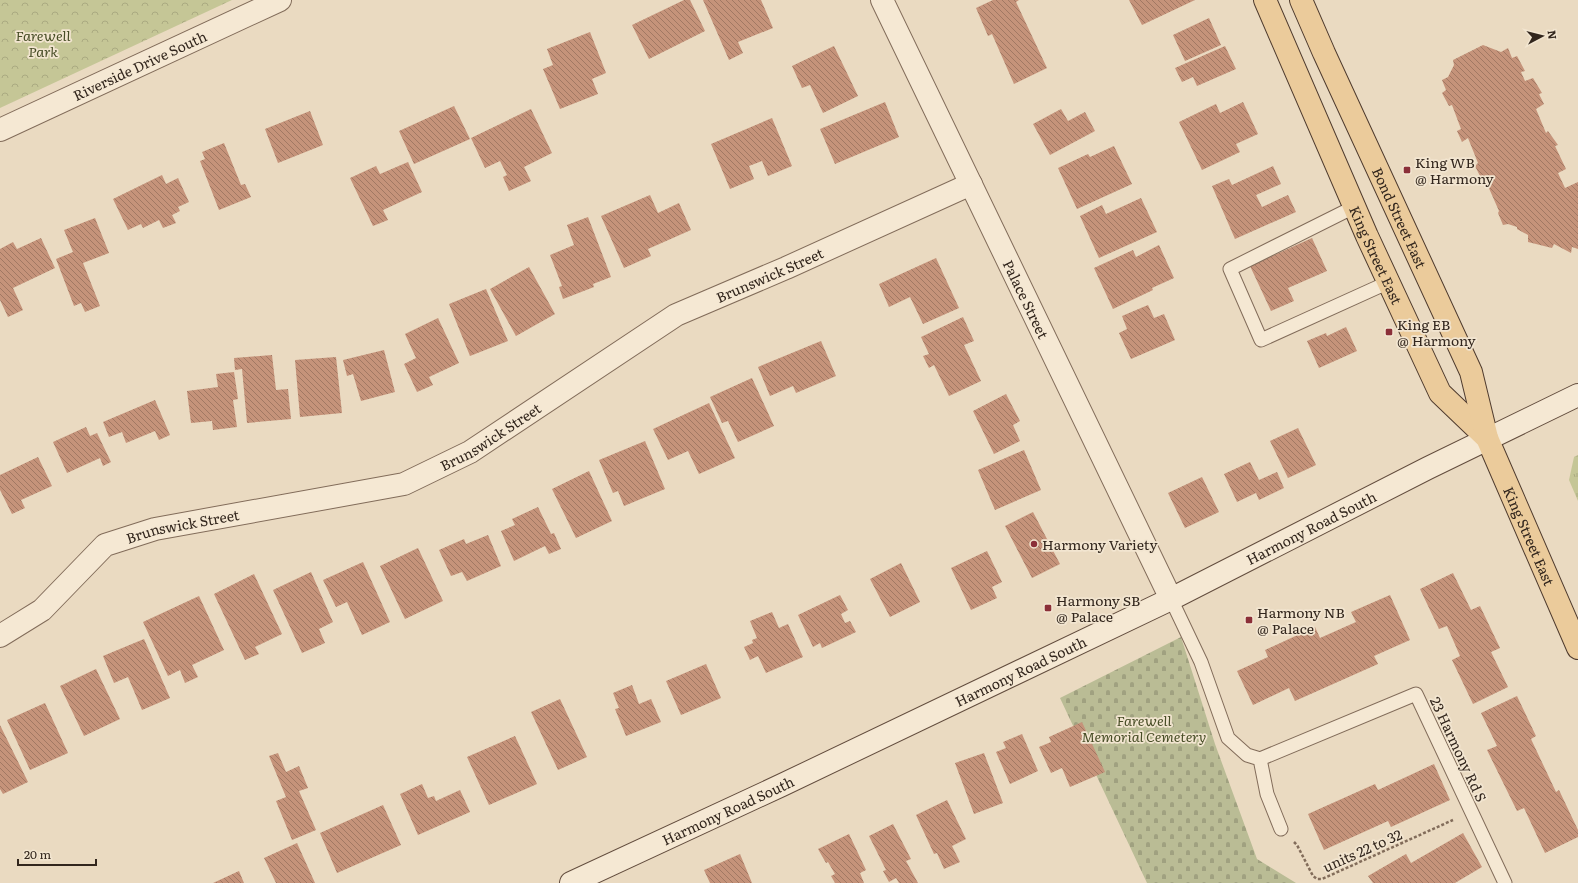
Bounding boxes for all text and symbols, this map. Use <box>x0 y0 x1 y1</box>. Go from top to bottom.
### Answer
north arrow <box>1522 16 1562 56</box>
park label: Farewell Park <box>16 25 70 61</box>
street label: Riverside Drive South <box>70 25 210 105</box>
text: N <box>1544 29 1561 40</box>
place label: King WB @ Harmony <box>1415 152 1495 188</box>
street label: Bond Street East <box>1368 164 1432 272</box>
marker: King WB @ Harmony <box>1402 165 1412 175</box>
street label: King Street East <box>1345 202 1407 308</box>
street label: Brunswick Street <box>713 242 827 307</box>
street label: Palace Street <box>999 256 1054 342</box>
place label: King EB @ Harmony <box>1397 314 1477 350</box>
marker: King EB @ Harmony <box>1384 327 1394 337</box>
street label: Brunswick Street <box>436 398 545 475</box>
street label: King Street East <box>1499 483 1560 589</box>
street label: Harmony Road South <box>1243 486 1379 569</box>
street label: Brunswick Street <box>123 504 241 548</box>
place label: Harmony Variety <box>1042 534 1158 554</box>
marker: Harmony Variety <box>1029 539 1039 549</box>
place label: Harmony SB @ Palace <box>1056 590 1140 626</box>
place label: Harmony NB @ Palace <box>1257 602 1345 638</box>
marker: Harmony SB @ Palace <box>1043 603 1053 613</box>
marker: Harmony NB @ Palace <box>1244 615 1254 625</box>
street label: Harmony Road South <box>951 631 1090 711</box>
street label: 23 Harmony Rd S <box>1426 693 1492 805</box>
park label: Farewell Memorial Cemetery <box>1082 710 1206 746</box>
street label: Harmony Road South <box>659 771 797 849</box>
street label: units 22 to 32 <box>1319 824 1405 876</box>
scale bar <box>18 841 96 867</box>
text: 20 m <box>24 845 51 863</box>

